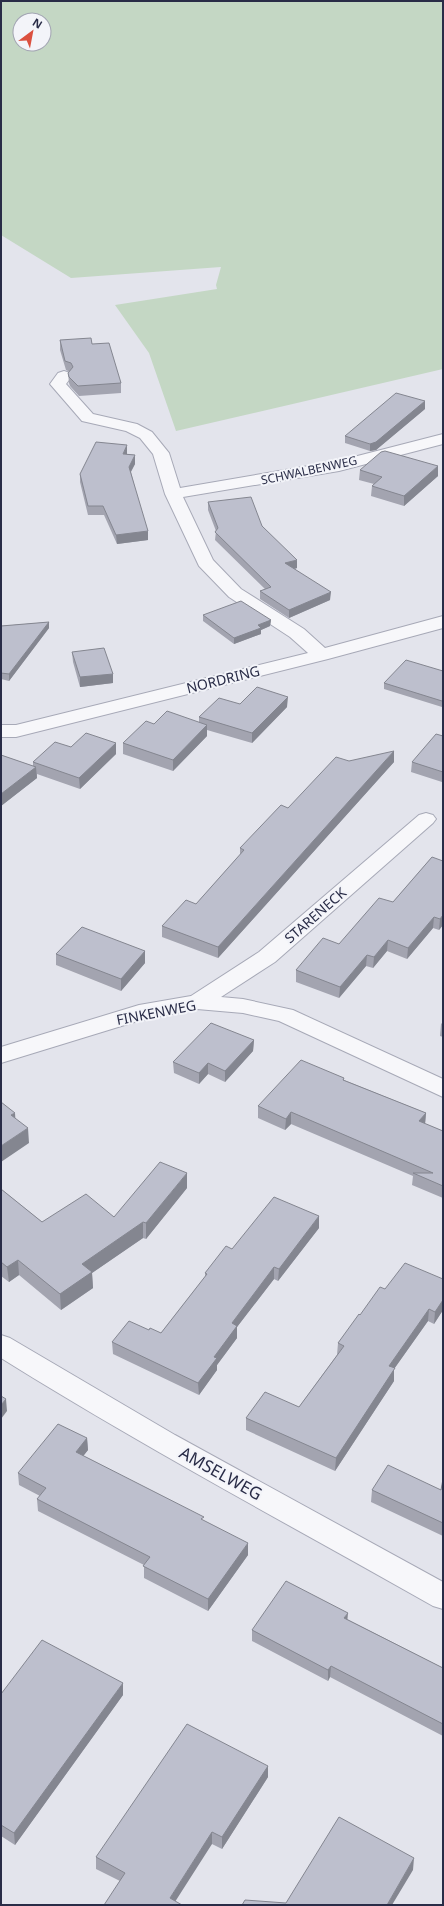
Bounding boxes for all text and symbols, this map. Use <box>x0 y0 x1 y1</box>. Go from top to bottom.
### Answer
north arrow <box>12 12 52 52</box>
text: N <box>30 14 45 32</box>
street label: SCHWALBENWEG <box>259 452 359 488</box>
street label: NORDRING <box>184 661 262 697</box>
street label: STARENECK <box>280 883 350 947</box>
street label: FINKENWEG <box>115 995 197 1029</box>
street label: AMSELWEG <box>176 1441 266 1505</box>

